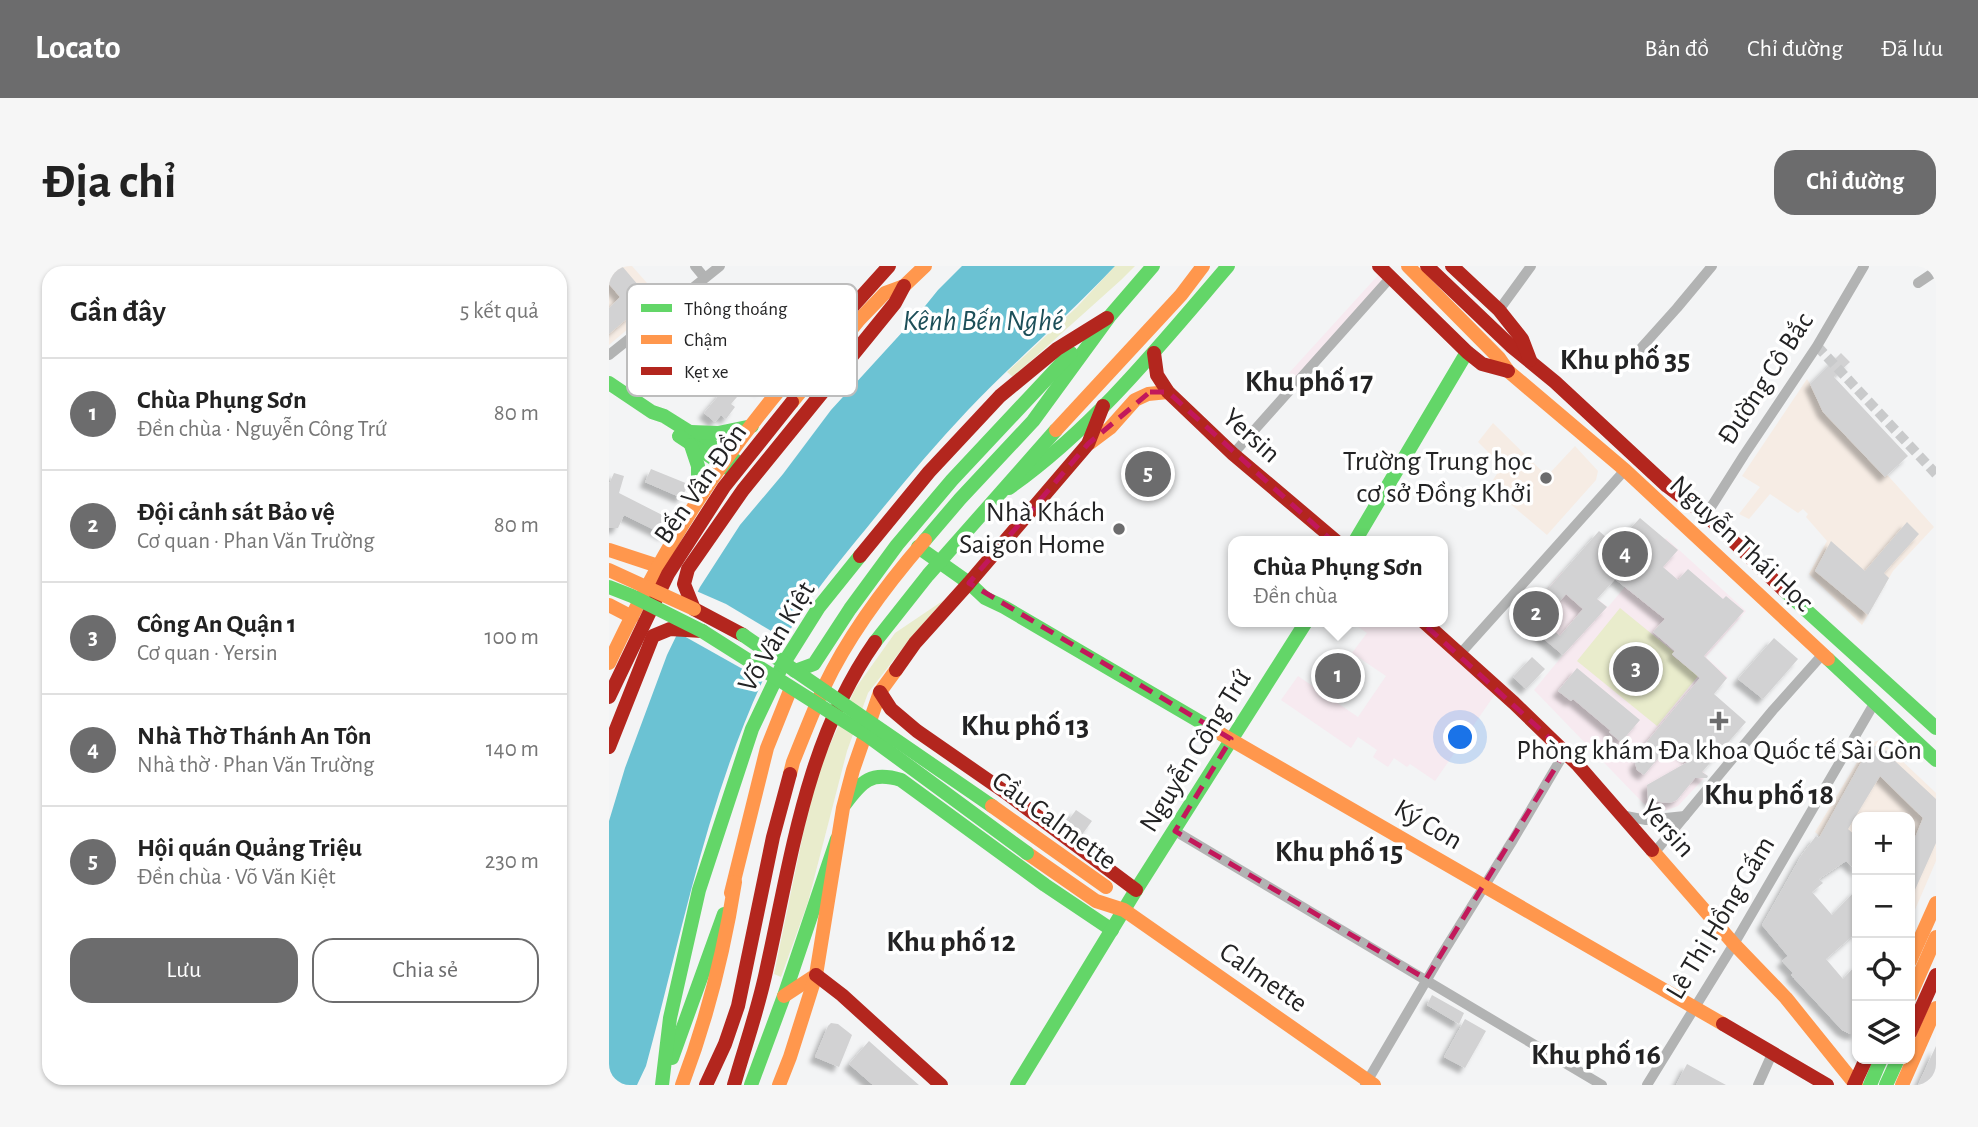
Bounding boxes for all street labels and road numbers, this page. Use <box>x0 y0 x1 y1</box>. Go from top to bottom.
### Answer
street label: Đường Cô Bắc <box>1713 308 1819 450</box>
street label: Yersin <box>1217 403 1285 469</box>
street label: Bến Vân Đồn <box>650 419 752 549</box>
street label: Nguyễn Thái Học <box>1664 470 1819 617</box>
street label: Võ Văn Kiệt <box>733 577 821 697</box>
street label: Nguyễn Công Trứ <box>1134 664 1257 837</box>
street label: Cầu Calmette <box>987 767 1121 875</box>
street label: Ký Con <box>1389 795 1467 855</box>
street label: Yersin <box>1634 795 1700 863</box>
street label: Lê Thị Hồng Gấm <box>1661 832 1781 1004</box>
street label: Calmette <box>1214 938 1312 1018</box>

